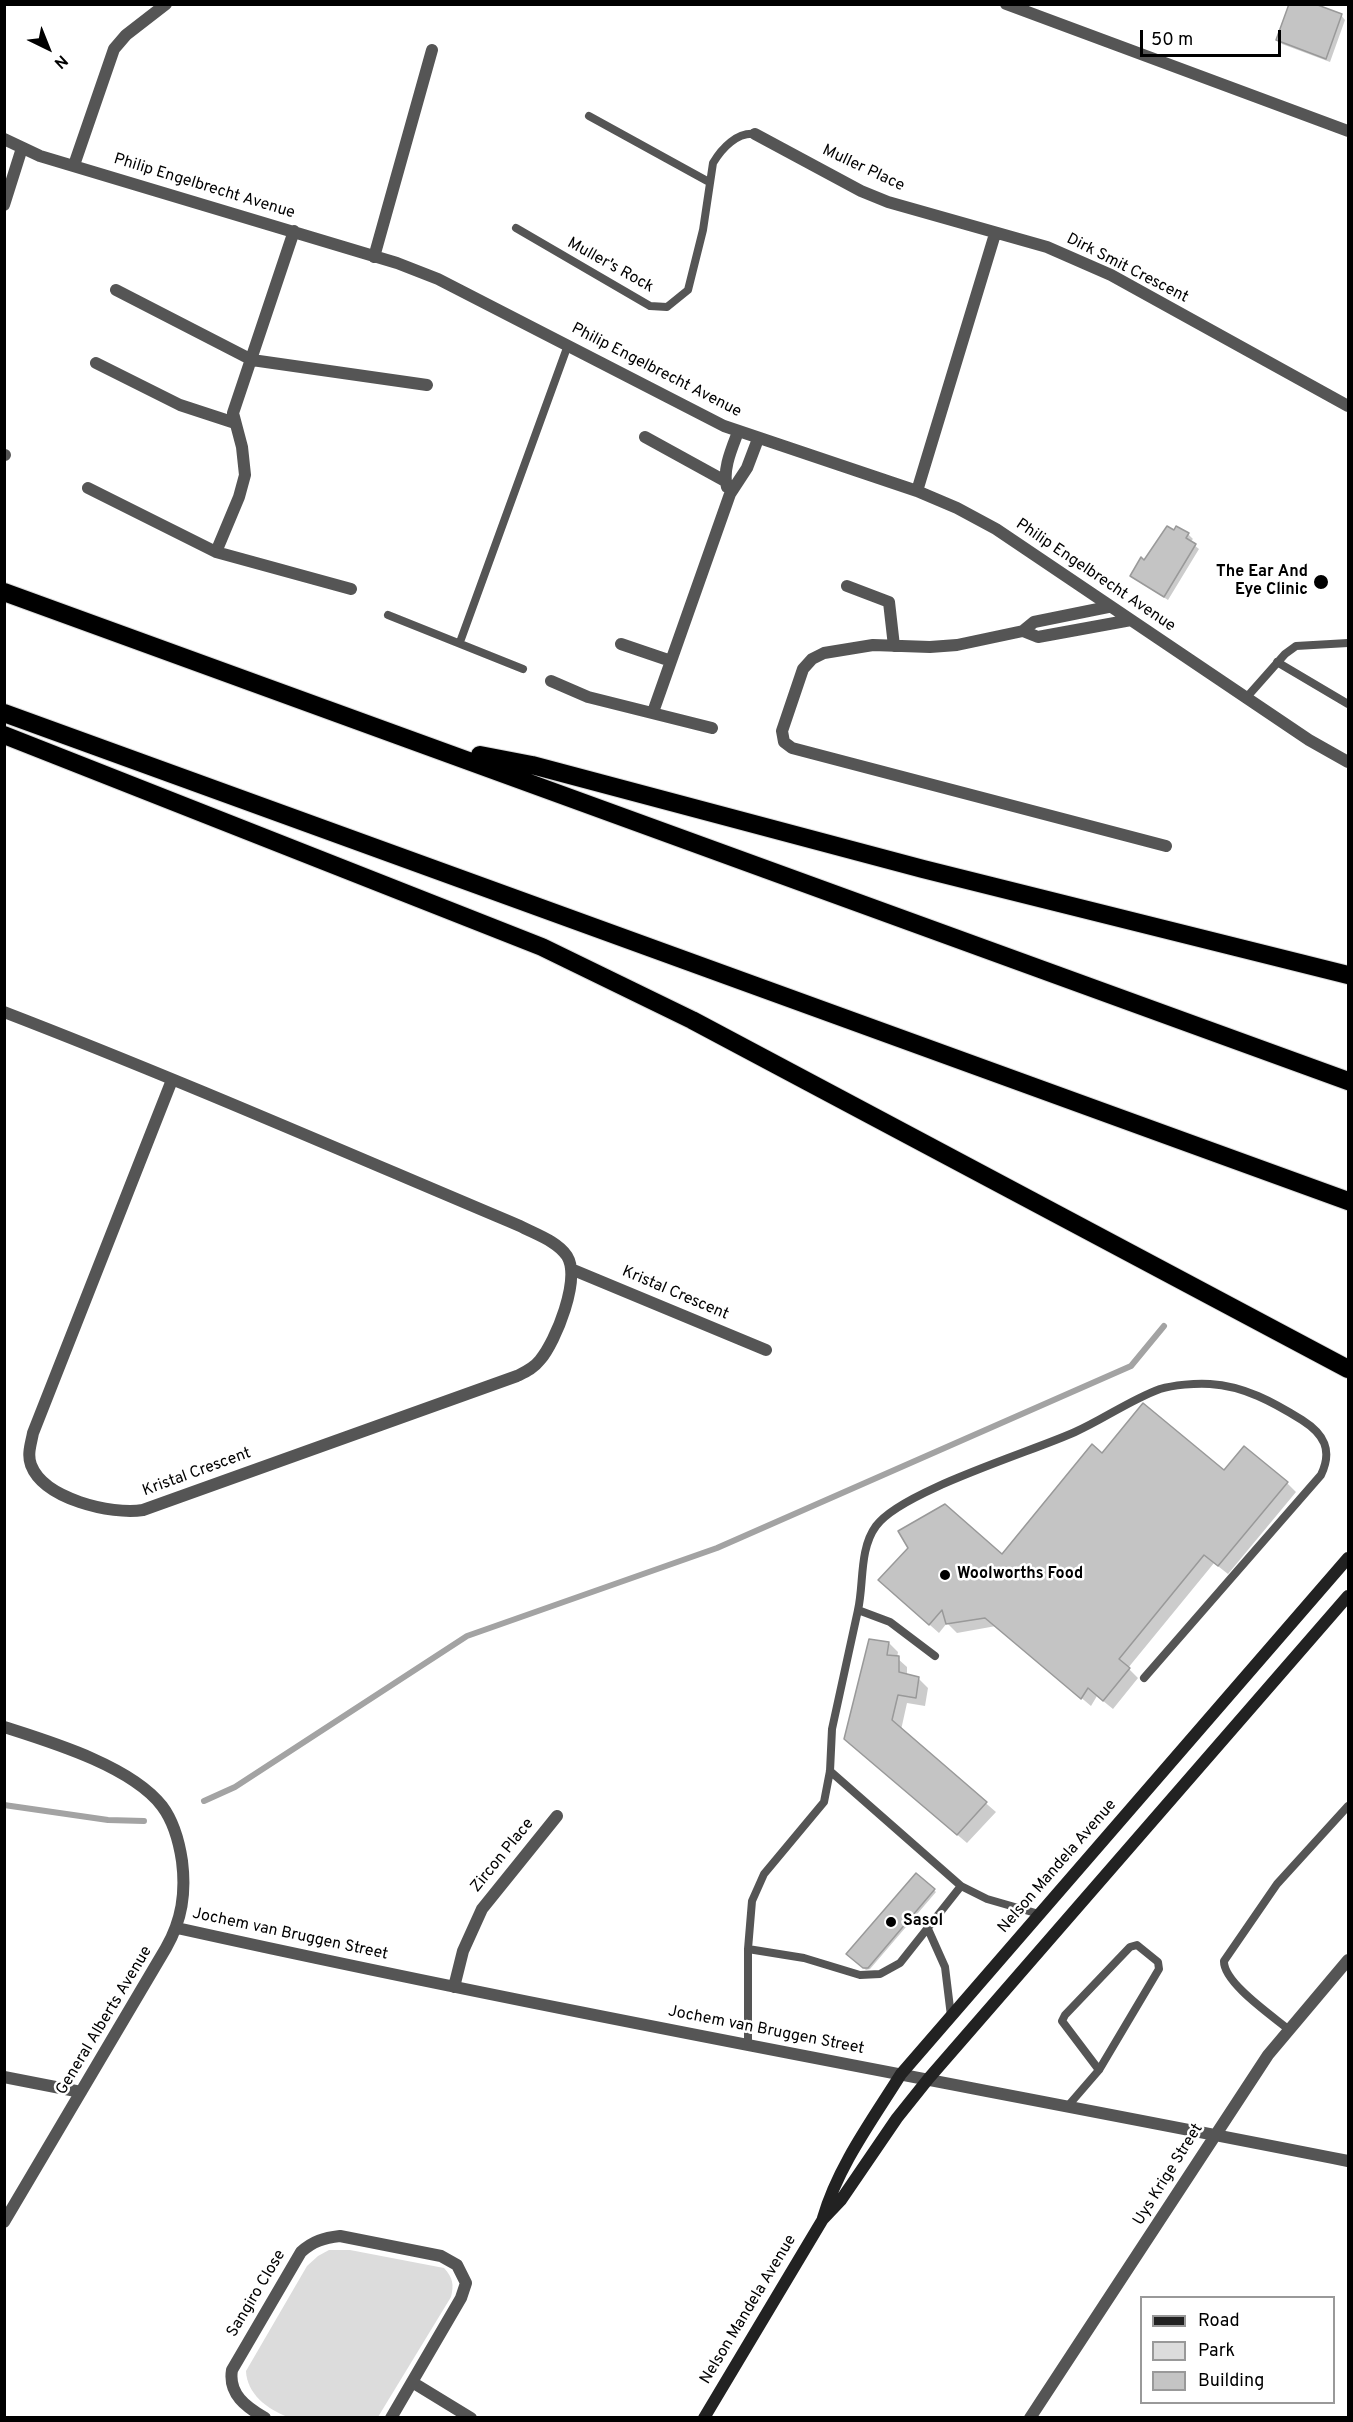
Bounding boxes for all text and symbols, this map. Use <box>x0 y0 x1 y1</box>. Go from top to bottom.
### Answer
north arrow <box>18 18 78 78</box>
scale bar <box>1143 18 1284 56</box>
text: 50 m <box>1151 29 1193 52</box>
text: N <box>49 50 71 72</box>
street label: Muller Place <box>819 142 907 196</box>
street label: Philip Engelbrecht Avenue <box>111 150 297 224</box>
street label: Dirk Smit Crescent <box>1063 230 1191 308</box>
street label: Muller's Rock <box>563 234 657 298</box>
street label: Philip Engelbrecht Avenue <box>568 320 744 422</box>
street label: Philip Engelbrecht Avenue <box>1012 515 1178 637</box>
place label: The Ear And Eye Clinic <box>1216 563 1308 601</box>
marker: The Ear And Eye Clinic <box>1312 573 1330 591</box>
street label: Kristal Crescent <box>619 1263 731 1325</box>
street label: Kristal Crescent <box>140 1444 254 1502</box>
place label: Woolworths Food <box>957 1565 1083 1585</box>
marker: Woolworths Food <box>938 1568 952 1582</box>
street label: Nelson Mandela Avenue <box>995 1796 1121 1938</box>
street label: Zircon Place <box>467 1815 539 1897</box>
street label: Jochem van Bruggen Street <box>190 1905 390 1965</box>
place label: Sasol <box>903 1912 943 1932</box>
marker: Sasol <box>884 1915 898 1929</box>
street label: General Alberts Avenue <box>53 1943 157 2099</box>
street label: Jochem van Bruggen Street <box>666 2003 866 2059</box>
street label: Uys Krige Street <box>1130 2120 1208 2230</box>
street label: Nelson Mandela Avenue <box>697 2232 801 2388</box>
street label: Sangiro Close <box>223 2247 291 2341</box>
legend <box>1140 2296 1335 2404</box>
text: Road <box>1198 2310 1240 2333</box>
text: Park <box>1198 2340 1235 2363</box>
text: Building <box>1198 2370 1264 2393</box>

